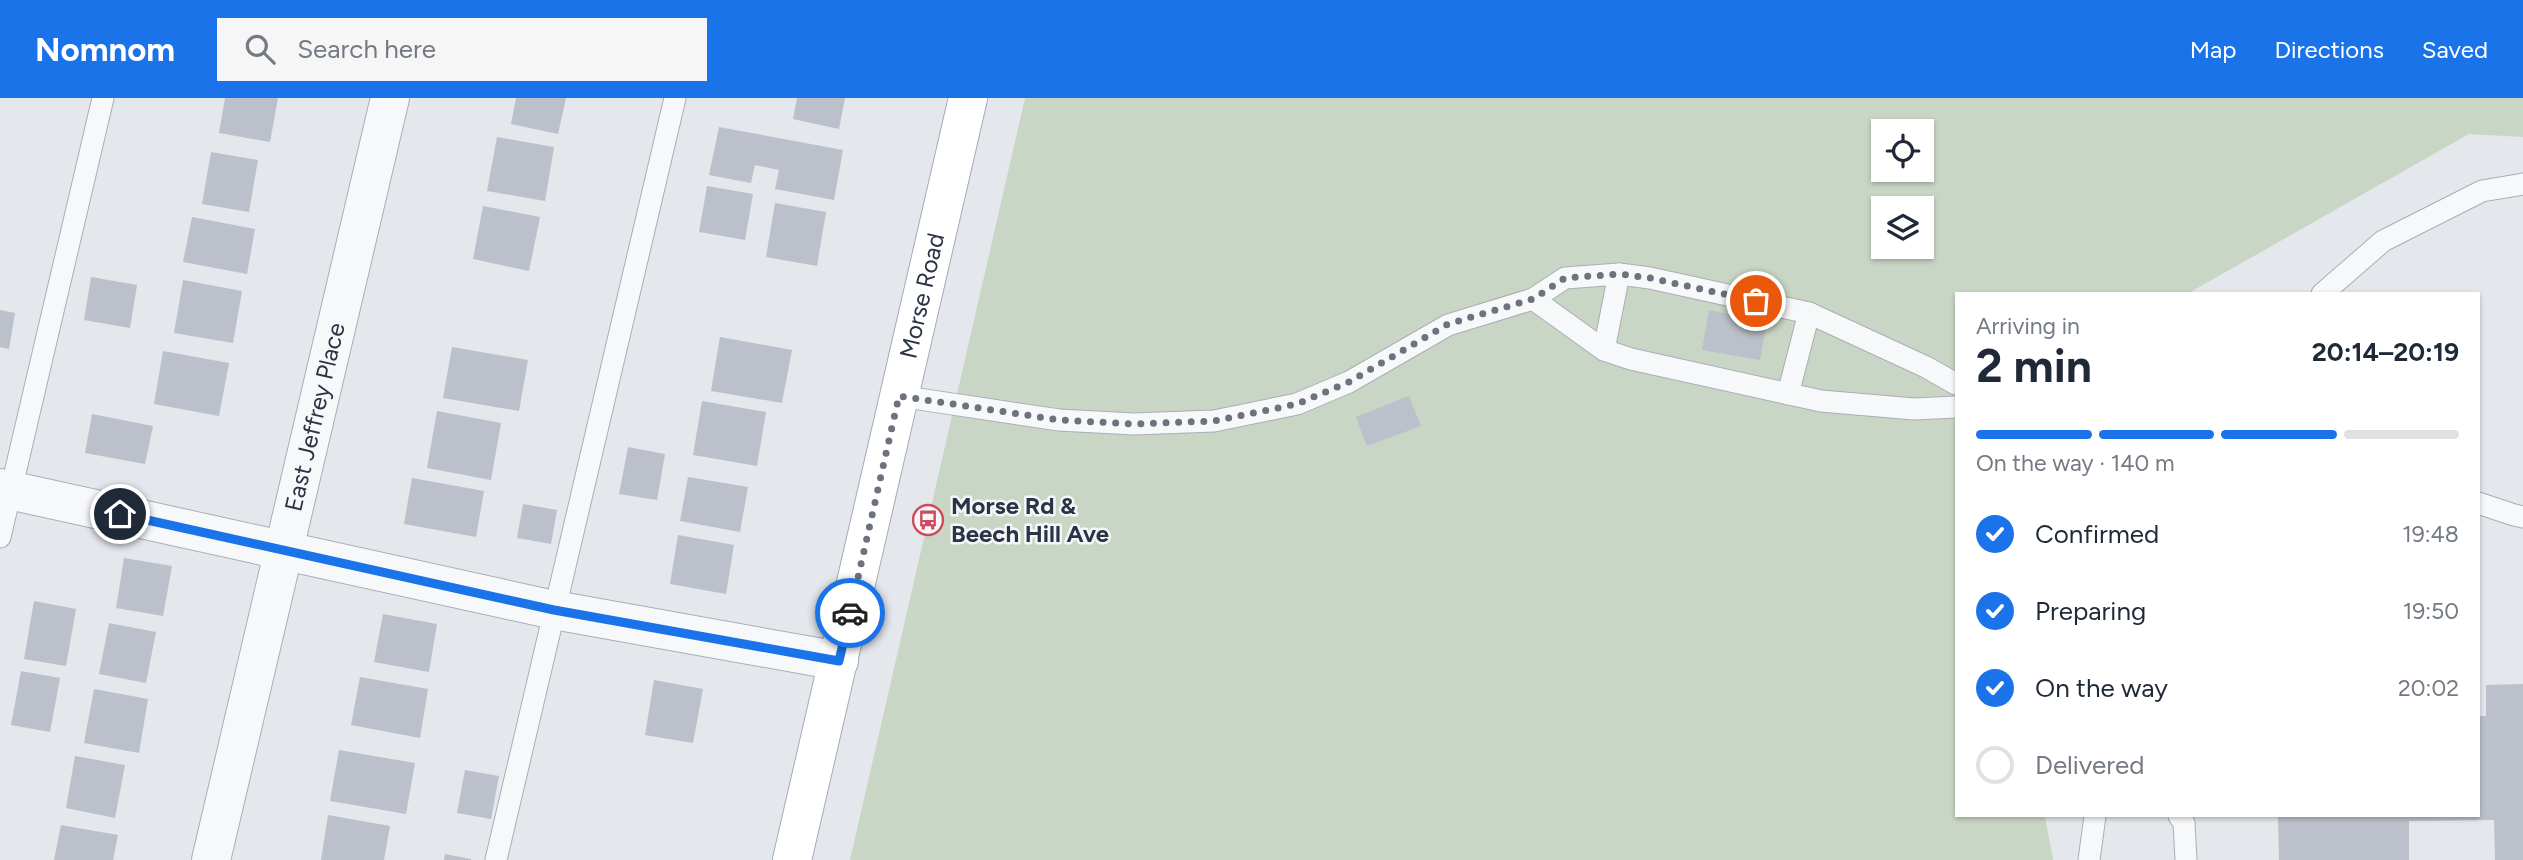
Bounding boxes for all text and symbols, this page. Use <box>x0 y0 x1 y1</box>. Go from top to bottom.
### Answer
search box <box>217 18 707 81</box>
text: Nomnom <box>35 30 175 69</box>
icon: search <box>241 30 279 68</box>
text: Search here <box>297 33 436 65</box>
text: Map <box>2190 35 2236 64</box>
text: Directions <box>2274 35 2384 64</box>
text: Saved <box>2422 35 2488 64</box>
map controls <box>1871 119 1934 259</box>
button: locate <box>1871 119 1934 182</box>
button: layers <box>1871 196 1934 259</box>
street label: Morse Road <box>893 230 950 361</box>
pin <box>1726 271 1786 331</box>
icon: bag <box>1737 282 1775 320</box>
text: Arriving in <box>1976 312 2080 340</box>
street label: East Jeffrey Place <box>278 320 351 514</box>
text: 20:14–20:19 <box>2312 336 2459 368</box>
text: 2 min <box>1976 338 2092 394</box>
text: On the way · 140 m <box>1976 449 2175 477</box>
pin <box>90 484 150 544</box>
place label: Morse Rd & Beech Hill Ave <box>951 491 1109 548</box>
icon: home <box>101 495 139 533</box>
bus stop icon: Morse Rd & Beech Hill Ave <box>911 503 945 537</box>
icon: check <box>1976 515 2014 553</box>
text: Confirmed <box>2035 518 2159 550</box>
text: 19:48 <box>2402 520 2459 548</box>
courier <box>815 578 885 648</box>
icon: check <box>1976 592 2014 630</box>
icon: car <box>831 594 869 632</box>
text: Preparing <box>2035 595 2146 627</box>
text: 19:50 <box>2403 597 2459 625</box>
icon: check <box>1976 669 2014 707</box>
text: On the way <box>2035 672 2168 704</box>
text: 20:02 <box>2398 674 2459 702</box>
text: Delivered <box>2035 749 2144 781</box>

